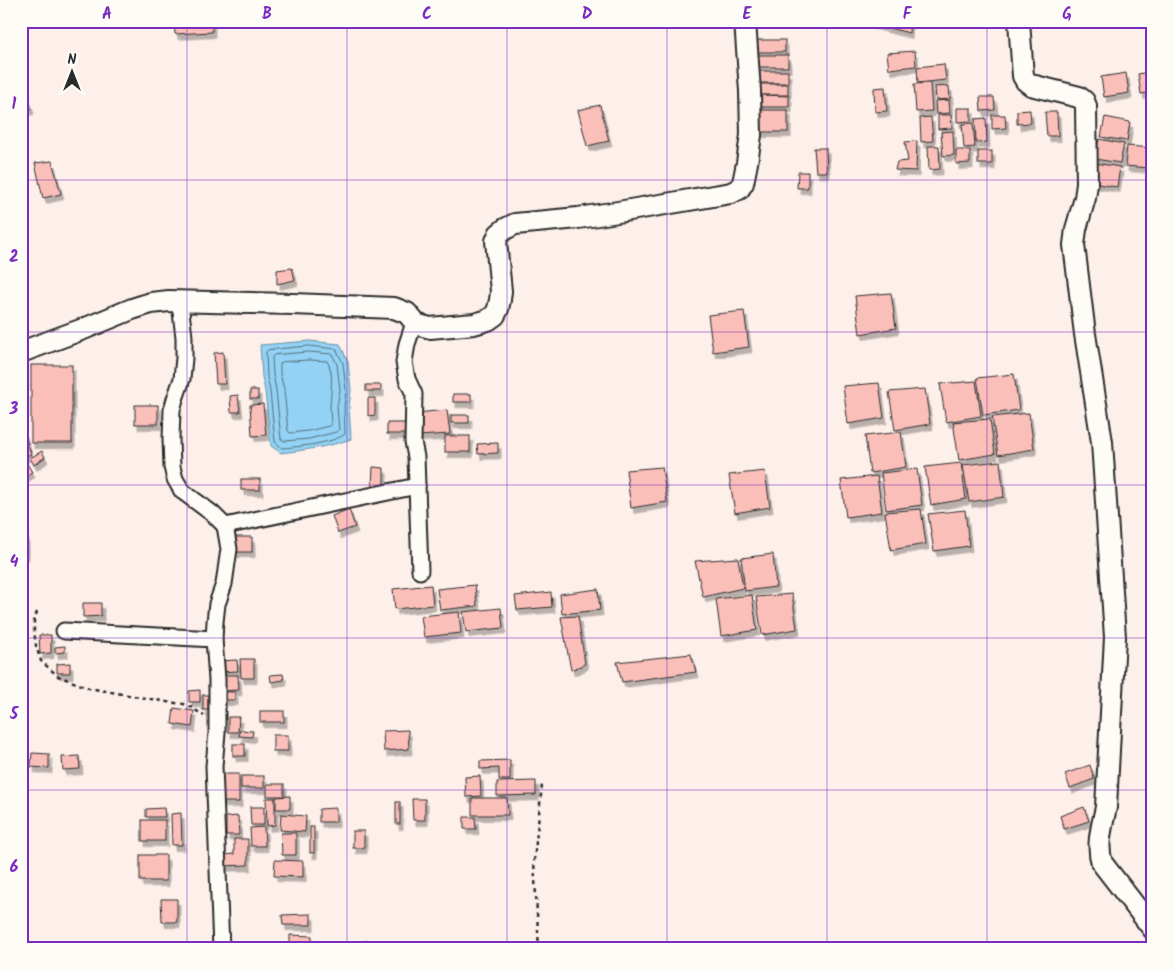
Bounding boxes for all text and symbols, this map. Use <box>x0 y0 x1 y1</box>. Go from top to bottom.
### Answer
text: A <box>102 2 112 27</box>
text: B <box>262 2 272 27</box>
text: C <box>422 2 432 27</box>
text: D <box>582 2 593 27</box>
text: E <box>743 2 753 27</box>
text: F <box>903 2 913 27</box>
text: G <box>1062 2 1072 27</box>
north arrow <box>48 48 98 98</box>
text: N <box>68 49 77 71</box>
text: 1 <box>12 92 17 117</box>
text: 2 <box>9 245 19 270</box>
text: 3 <box>9 397 19 422</box>
text: 4 <box>10 550 19 575</box>
text: 5 <box>9 702 20 727</box>
text: 6 <box>10 855 19 880</box>

